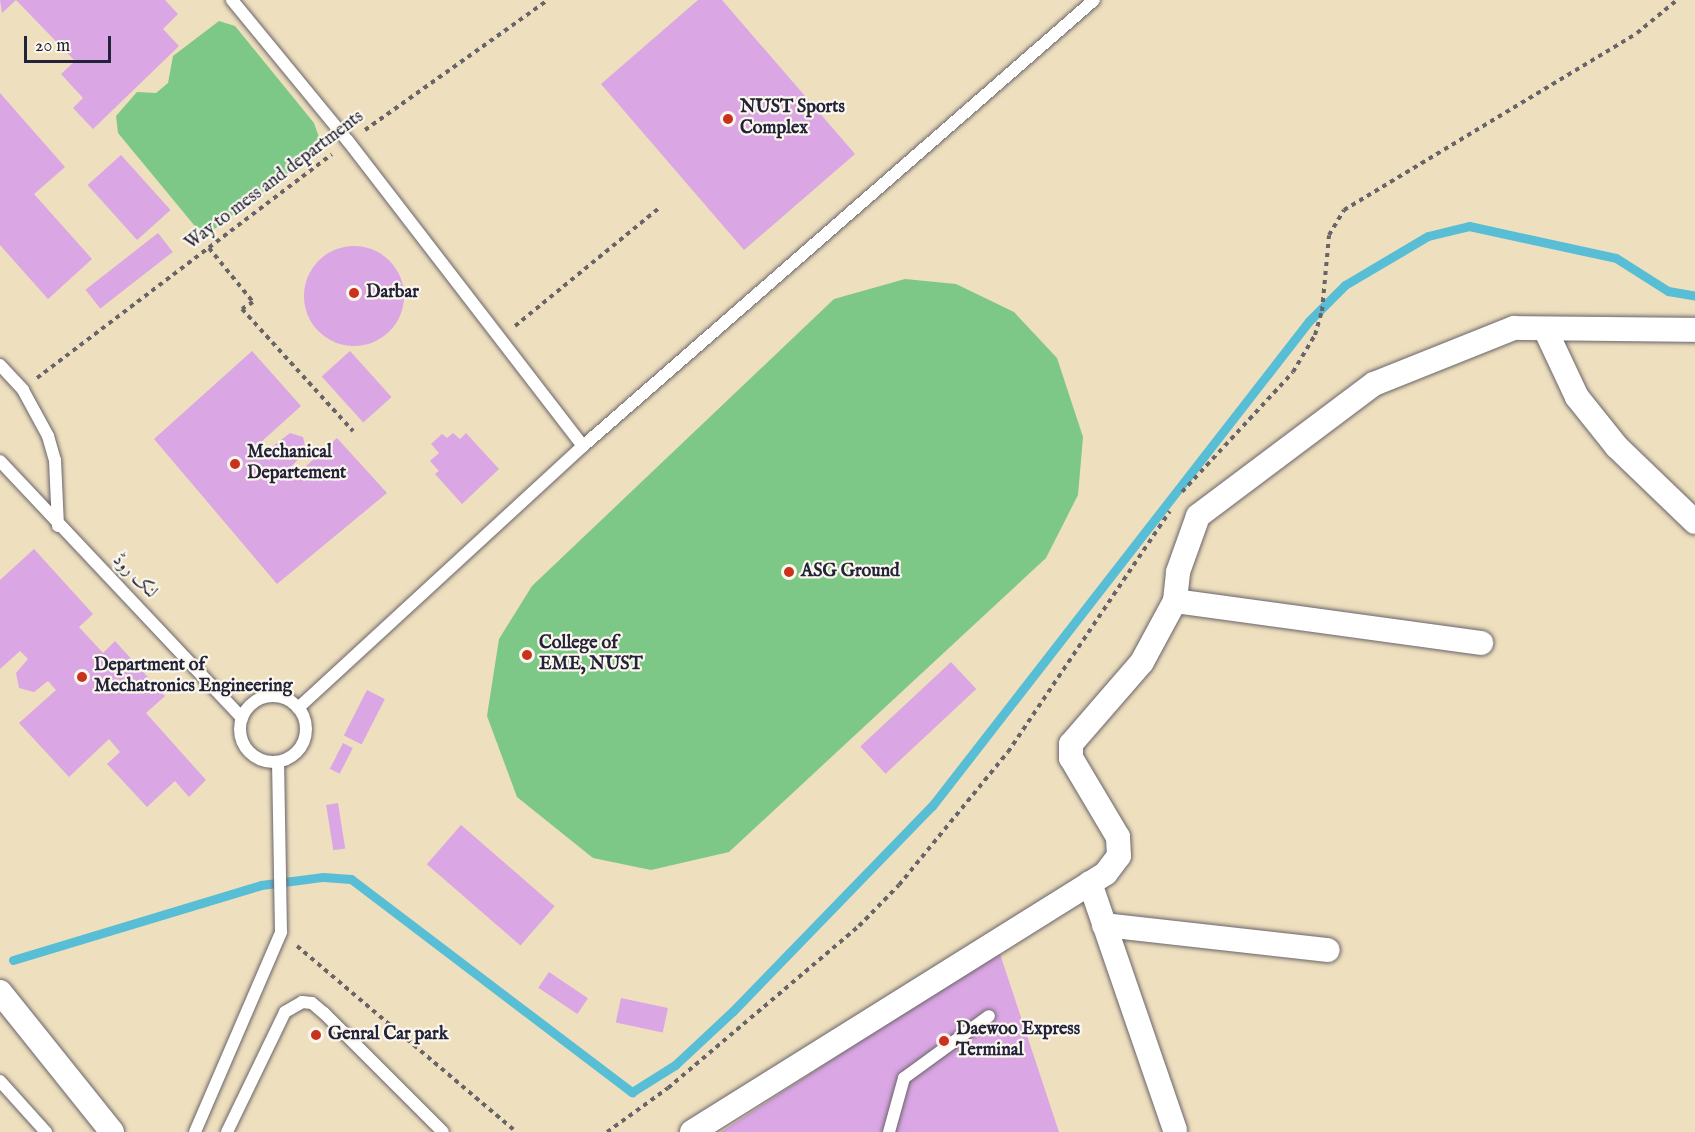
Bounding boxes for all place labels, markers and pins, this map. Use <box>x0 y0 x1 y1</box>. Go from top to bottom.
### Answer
place label: NUST Sports Complex <box>740 98 845 140</box>
marker: NUST Sports Complex <box>721 112 735 126</box>
place label: Darbar <box>366 282 419 304</box>
marker: Darbar <box>347 286 361 300</box>
place label: Mechanical Departement <box>247 443 346 486</box>
marker: Mechanical Departement <box>228 457 242 471</box>
place label: ASG Ground <box>801 561 900 583</box>
marker: ASG Ground <box>782 565 796 579</box>
place label: College of EME, NUST <box>539 634 643 676</box>
marker: College of EME, NUST <box>520 648 534 662</box>
place label: Department of Mechatronics Engineering <box>94 656 292 698</box>
marker: Department of Mechatronics Engineering <box>75 670 89 684</box>
place label: Daewoo Express Terminal <box>956 1020 1080 1062</box>
place label: Genral Car park <box>328 1024 448 1046</box>
marker: Genral Car park <box>309 1028 323 1042</box>
marker: Daewoo Express Terminal <box>937 1034 951 1048</box>

